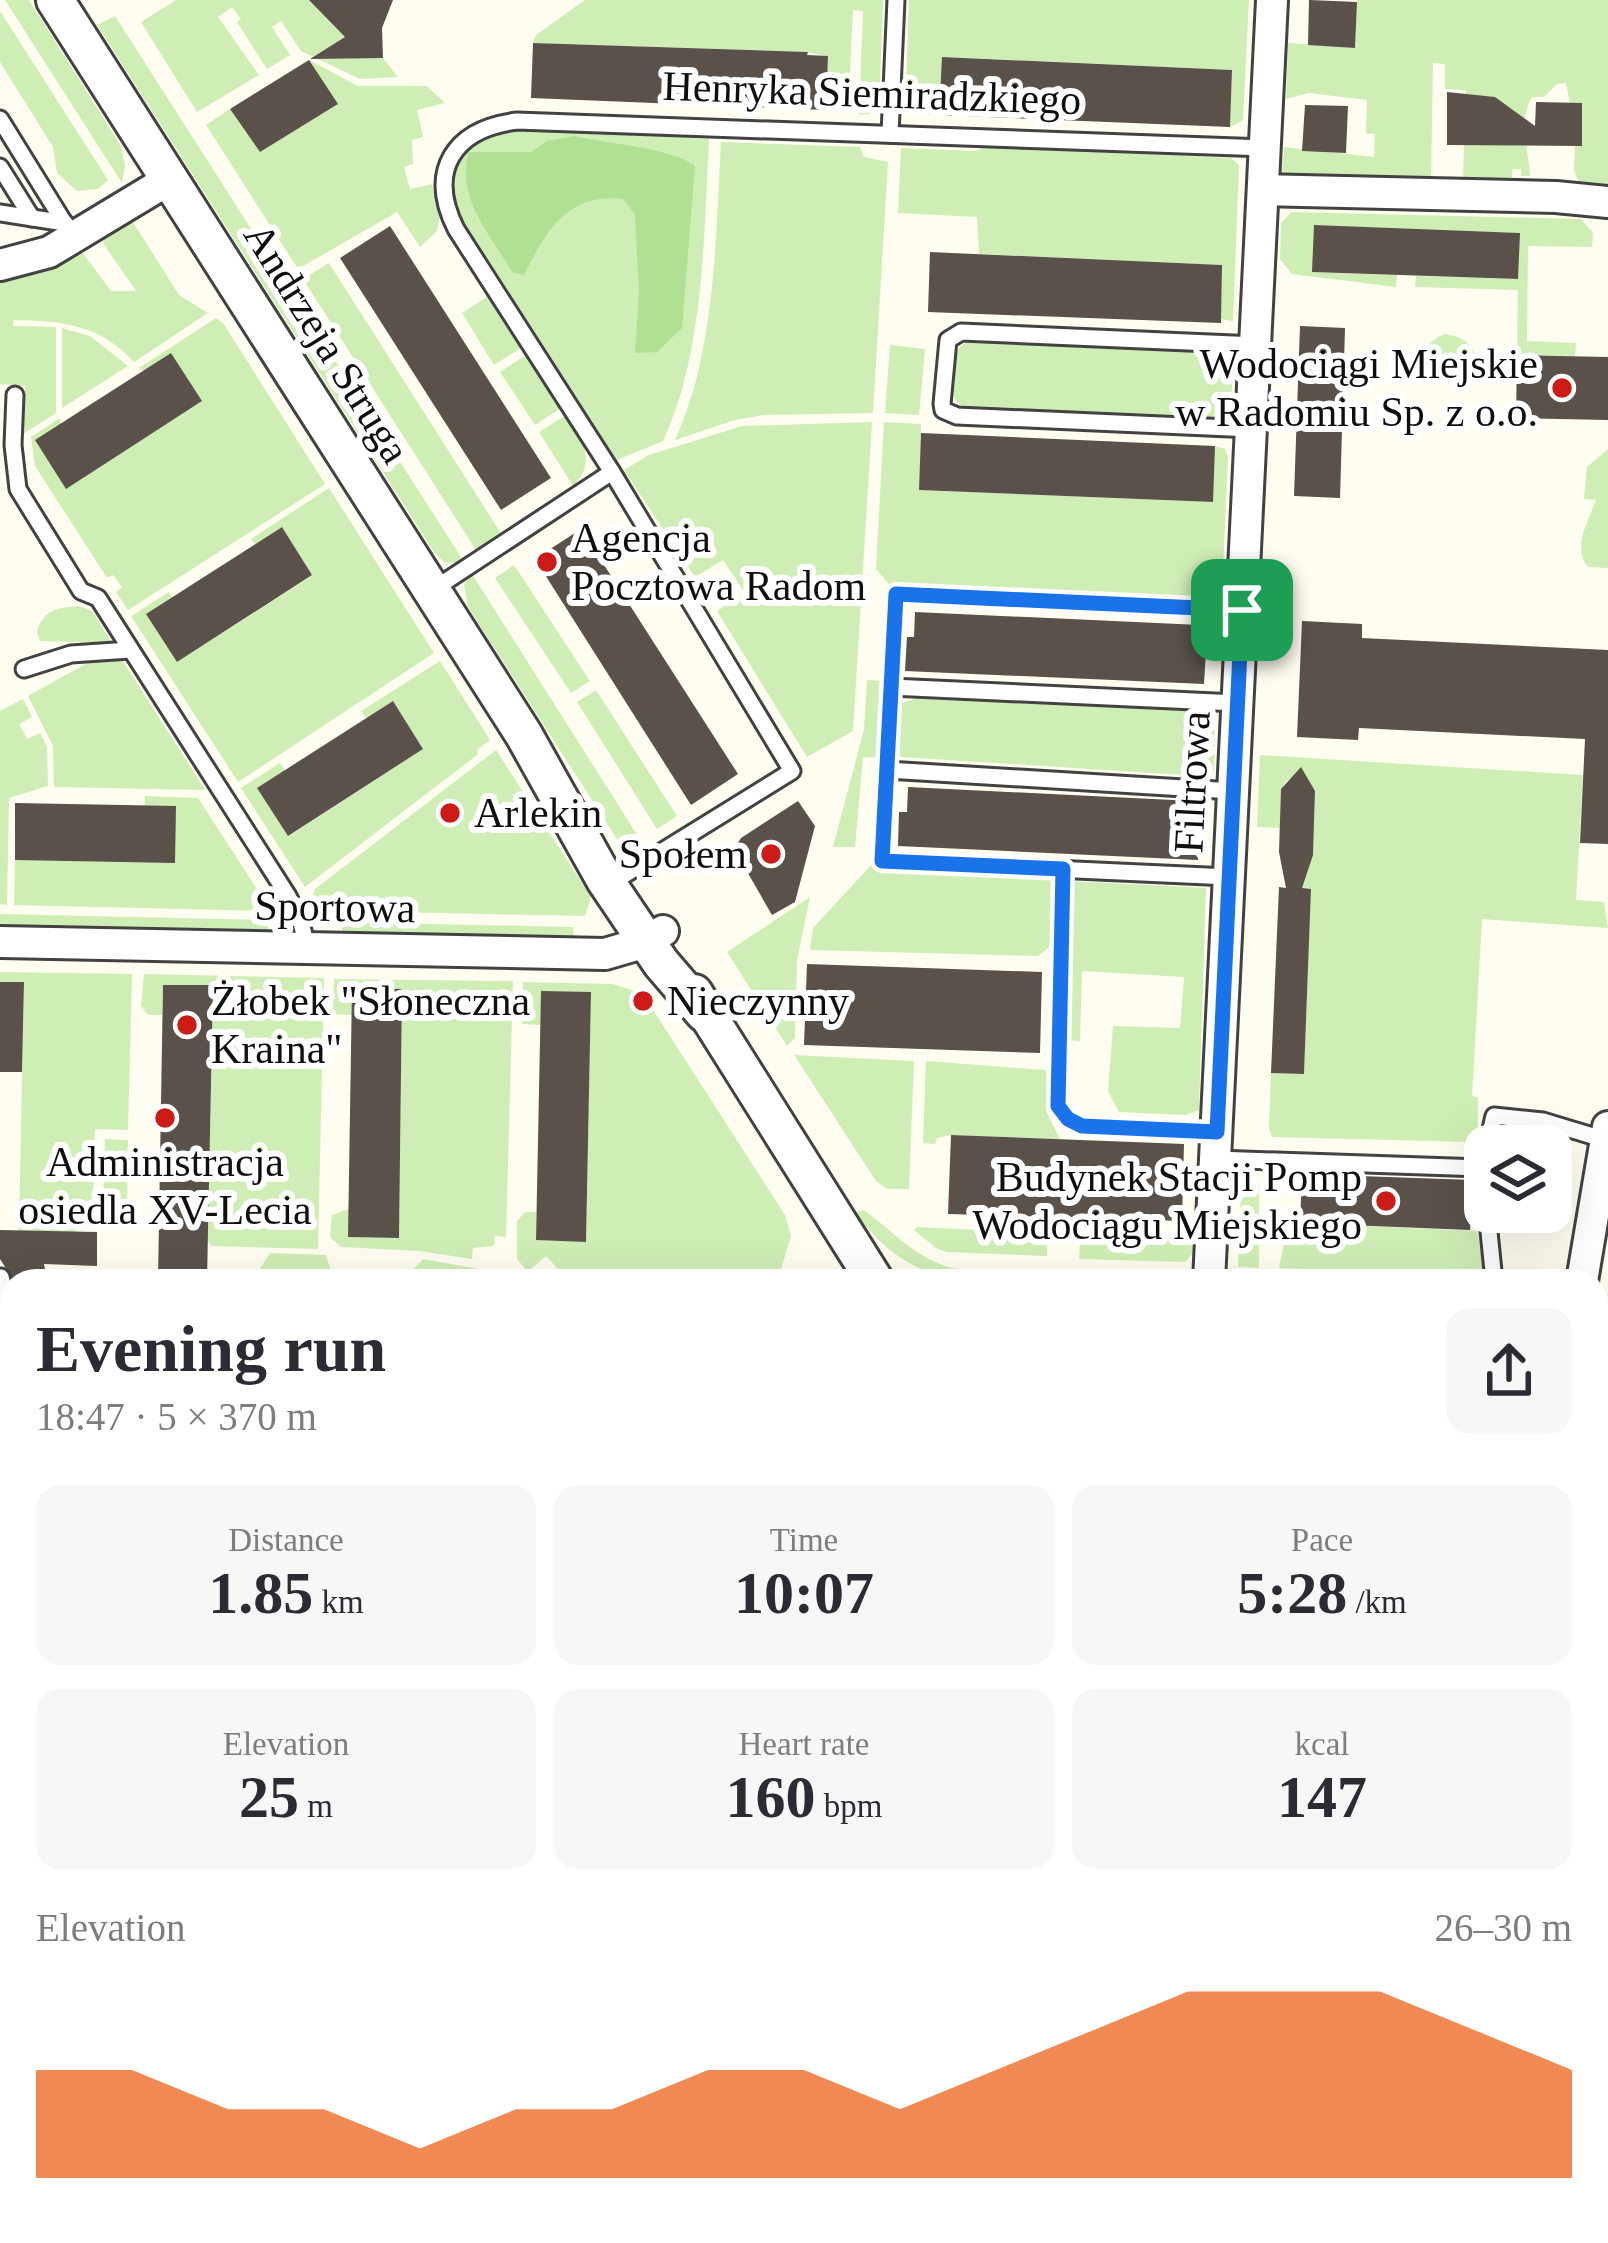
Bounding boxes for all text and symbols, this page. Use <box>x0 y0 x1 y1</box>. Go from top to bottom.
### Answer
street label: Henryka Siemiradzkiego <box>662 63 1082 123</box>
street label: Andrzeja Struga <box>235 215 419 472</box>
place label: Wodociągi Miejskie w Radomiu Sp. z o.o. <box>1175 341 1538 435</box>
marker: Wodociągi Miejskie w Radomiu Sp. z o.o. <box>1549 375 1575 401</box>
place label: Agencja Pocztowa Radom <box>571 515 866 609</box>
marker: Agencja Pocztowa Radom <box>534 549 560 575</box>
pin <box>1191 559 1293 661</box>
icon: arrive <box>1209 577 1275 643</box>
street label: Filtrowa <box>1165 709 1219 854</box>
place label: Arlekin <box>474 790 602 836</box>
marker: Arlekin <box>437 800 463 826</box>
place label: Społem <box>619 831 747 877</box>
marker: Społem <box>758 841 784 867</box>
street label: Sportowa <box>254 883 416 931</box>
place label: Żłobek "Słoneczna Kraina" <box>211 978 531 1072</box>
place label: Nieczynny <box>667 978 849 1024</box>
marker: Nieczynny <box>630 988 656 1014</box>
marker: Żłobek "Słoneczna Kraina" <box>174 1012 200 1038</box>
marker: Administracja osiedla XV-Lecia <box>152 1105 178 1131</box>
map controls <box>1464 1125 1572 1233</box>
button: layers <box>1464 1125 1572 1233</box>
place label: Administracja osiedla XV-Lecia <box>18 1139 312 1233</box>
place label: Budynek Stacji Pomp Wodociągu Miejskiego <box>972 1154 1362 1248</box>
marker: Budynek Stacji Pomp Wodociągu Miejskiego <box>1373 1188 1399 1214</box>
button: share <box>1446 1308 1572 1434</box>
text: Evening run <box>36 1312 386 1385</box>
text: 18:47 · 5 × 370 m <box>36 1395 317 1438</box>
text: Distance <box>228 1522 344 1558</box>
text: Time <box>770 1522 838 1558</box>
text: Pace <box>1291 1522 1353 1558</box>
text: 1.85 <box>208 1560 313 1626</box>
text: 10:07 <box>734 1560 874 1626</box>
text: 5:28 <box>1237 1560 1347 1626</box>
text: km <box>313 1584 364 1620</box>
text: /km <box>1347 1584 1407 1620</box>
text: Elevation <box>223 1726 349 1762</box>
text: Heart rate <box>739 1726 870 1762</box>
text: kcal <box>1295 1726 1349 1762</box>
text: 25 <box>239 1764 299 1830</box>
text: 160 <box>726 1764 816 1830</box>
text: 147 <box>1277 1764 1367 1830</box>
text: m <box>299 1788 333 1824</box>
text: bpm <box>816 1788 882 1824</box>
text: Elevation <box>36 1906 185 1949</box>
text: 26–30 m <box>1434 1906 1572 1949</box>

